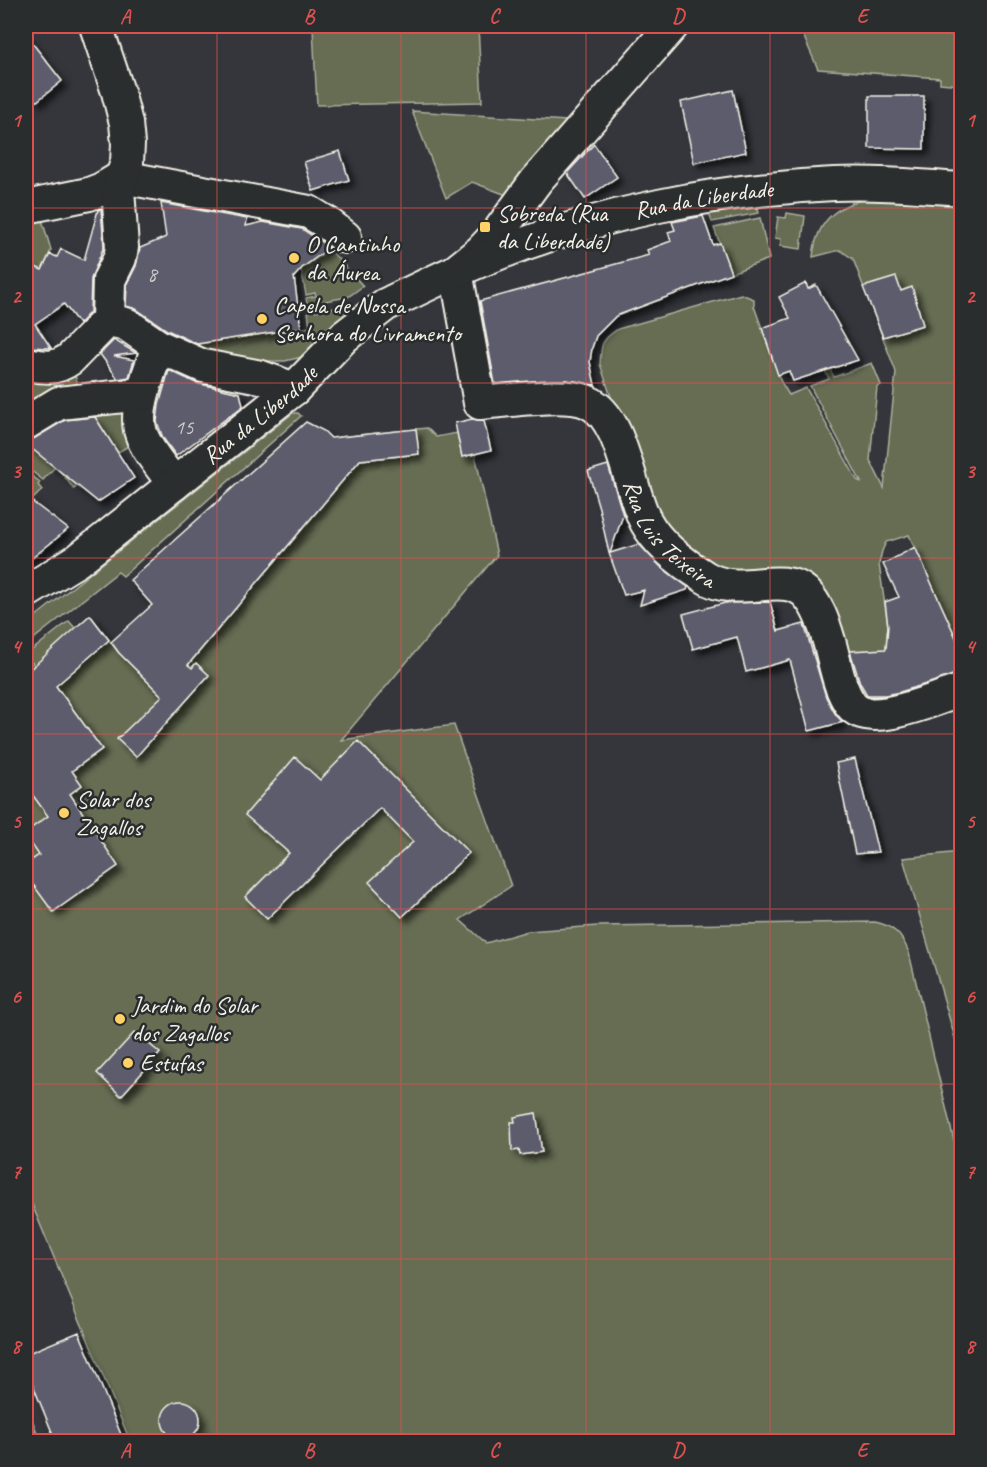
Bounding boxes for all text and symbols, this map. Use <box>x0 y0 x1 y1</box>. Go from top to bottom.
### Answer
text: A <box>120 4 132 29</box>
text: B <box>304 4 316 29</box>
text: C <box>489 4 501 29</box>
text: D <box>672 4 686 29</box>
text: E <box>857 4 871 29</box>
text: 1 <box>12 108 23 133</box>
text: 1 <box>966 108 977 133</box>
street label: Rua da Liberdade <box>631 173 776 226</box>
place label: Sobreda (Rua da Liberdade) <box>497 198 610 256</box>
marker: Sobreda (Rua da Liberdade) <box>478 220 492 234</box>
place label: O Cantinho da Áurea <box>306 229 401 287</box>
marker: O Cantinho da Áurea <box>287 251 301 265</box>
house number: 8 <box>147 261 159 287</box>
text: 2 <box>12 284 23 309</box>
text: 2 <box>966 284 977 309</box>
place label: Capela de Nossa Senhora do Livramento <box>274 290 463 348</box>
marker: Capela de Nossa Senhora do Livramento <box>255 312 269 326</box>
street label: Rua da Liberdade <box>196 357 325 471</box>
house number: 15 <box>175 414 195 440</box>
text: 3 <box>12 459 23 484</box>
text: 3 <box>966 459 977 484</box>
street label: Rua Luis Teixeira <box>617 477 722 596</box>
text: 4 <box>12 634 24 659</box>
text: 4 <box>966 634 978 659</box>
place label: Solar dos Zagallos <box>76 784 153 842</box>
marker: Solar dos Zagallos <box>57 806 71 820</box>
text: 5 <box>12 809 23 834</box>
text: 5 <box>966 809 977 834</box>
text: 6 <box>11 984 22 1009</box>
text: 6 <box>965 984 976 1009</box>
place label: Jardim do Solar dos Zagallos <box>131 990 260 1048</box>
marker: Jardim do Solar dos Zagallos <box>113 1012 127 1026</box>
place label: Estufas <box>140 1048 205 1078</box>
marker: Estufas <box>121 1056 135 1070</box>
text: 7 <box>12 1159 23 1184</box>
text: 7 <box>966 1159 977 1184</box>
text: 8 <box>12 1334 24 1359</box>
text: 8 <box>966 1334 978 1359</box>
text: A <box>120 1438 132 1463</box>
text: B <box>304 1438 316 1463</box>
text: C <box>489 1438 501 1463</box>
text: D <box>672 1438 686 1463</box>
text: E <box>857 1438 871 1463</box>

